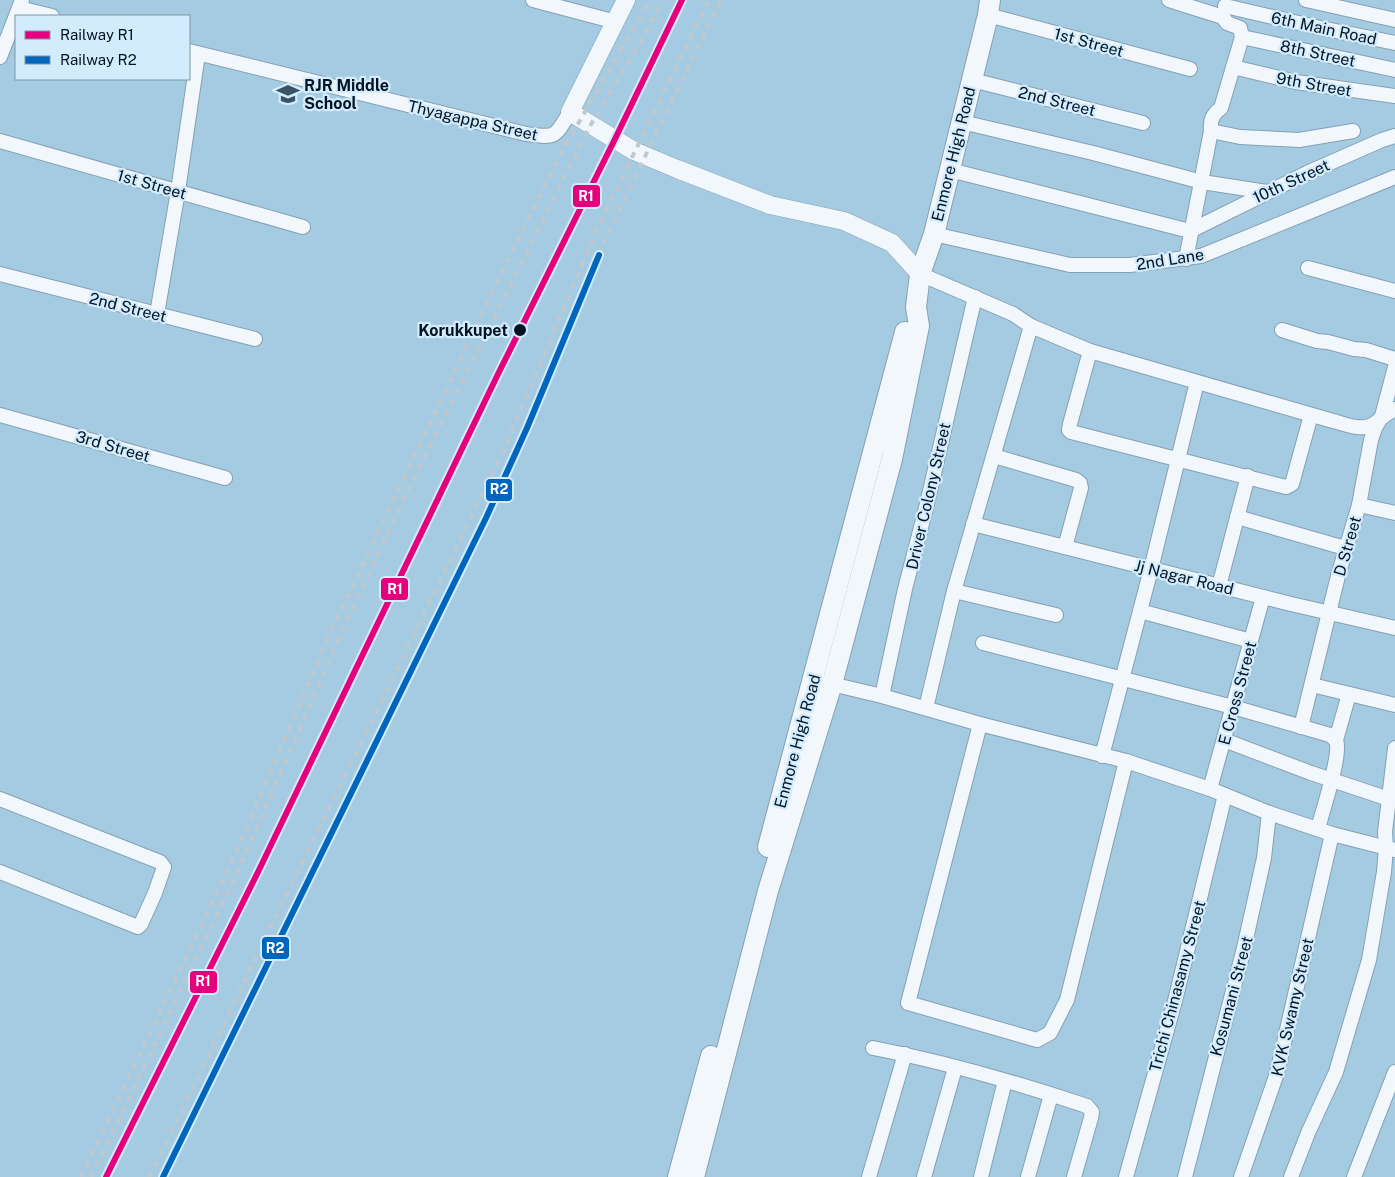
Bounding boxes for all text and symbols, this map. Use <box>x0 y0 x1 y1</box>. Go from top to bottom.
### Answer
street label: 6th Main Road <box>1269 8 1378 49</box>
legend <box>15 15 190 80</box>
street label: 1st Street <box>1052 24 1126 61</box>
text: Railway R1 <box>60 26 134 43</box>
street label: 8th Street <box>1279 36 1357 71</box>
text: Railway R2 <box>60 51 137 68</box>
street label: 9th Street <box>1275 69 1353 100</box>
place label: RJR Middle School <box>304 76 389 113</box>
school or university icon: RJR Middle School <box>275 81 301 107</box>
street label: 2nd Street <box>1016 83 1097 120</box>
street label: Enmore High Road <box>928 85 979 223</box>
street label: Thyagappa Street <box>406 96 540 145</box>
street label: 10th Street <box>1250 155 1333 207</box>
street label: 1st Street <box>115 166 189 203</box>
line badge: R1 <box>572 184 601 208</box>
text: R1 <box>578 188 594 204</box>
street label: 2nd Lane <box>1135 245 1205 274</box>
street label: 2nd Street <box>87 289 168 326</box>
place label: Korukkupet <box>418 321 508 340</box>
marker: Korukkupet <box>512 322 528 338</box>
street label: Driver Colony Street <box>902 421 955 571</box>
street label: 3rd Street <box>74 427 152 466</box>
line badge: R2 <box>485 478 513 502</box>
text: R2 <box>490 481 508 497</box>
street label: D Street <box>1330 514 1365 578</box>
street label: Jj Nagar Road <box>1132 556 1236 599</box>
line badge: R1 <box>380 577 409 601</box>
text: R1 <box>387 581 403 597</box>
street label: E Cross Street <box>1215 639 1260 747</box>
street label: Enmore High Road <box>770 672 825 810</box>
street label: Trichi Chinasamy Street <box>1145 898 1210 1074</box>
street label: Kosumani Street <box>1206 934 1257 1058</box>
line badge: R2 <box>261 936 290 960</box>
street label: KVK Swamy Street <box>1267 936 1318 1078</box>
text: R2 <box>266 940 284 956</box>
line badge: R1 <box>189 970 218 994</box>
text: R1 <box>195 973 211 989</box>

